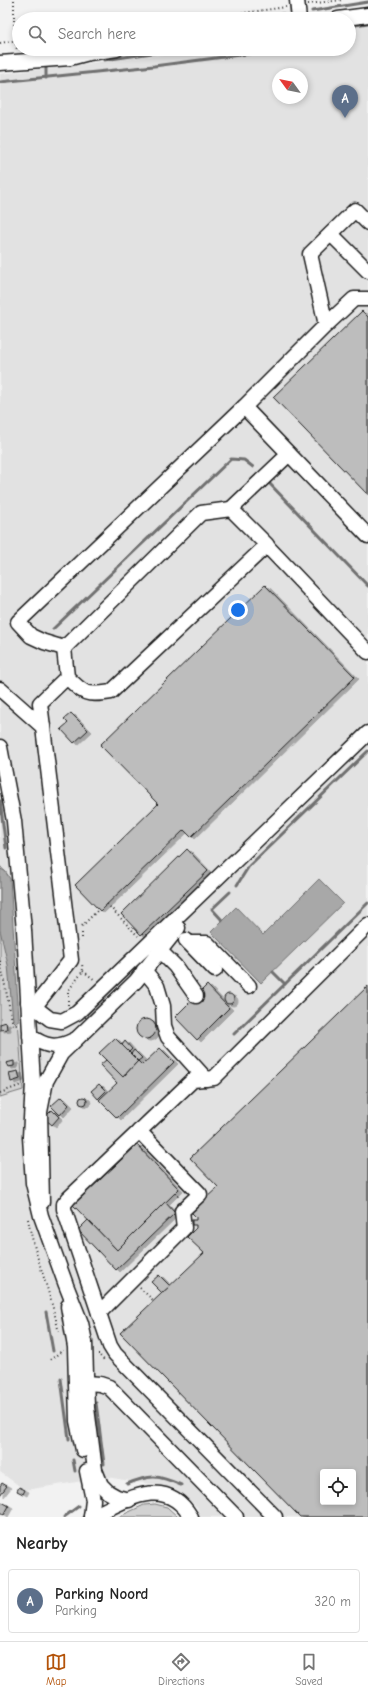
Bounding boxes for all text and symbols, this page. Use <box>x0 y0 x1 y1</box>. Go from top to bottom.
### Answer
search box <box>12 12 356 56</box>
icon: search <box>26 23 48 45</box>
text: Search here <box>58 25 136 43</box>
north arrow <box>272 68 308 104</box>
pin: A <box>332 85 358 118</box>
your location <box>228 600 248 620</box>
map controls <box>320 1469 356 1505</box>
button: locate <box>320 1469 356 1505</box>
text: Nearby <box>16 1534 67 1553</box>
text: Parking Noord <box>55 1585 148 1603</box>
text: A <box>26 1594 34 1609</box>
text: 320 m <box>315 1594 351 1609</box>
text: Parking <box>55 1603 97 1618</box>
tab: Map <box>45 1651 67 1688</box>
tab: Directions <box>158 1651 205 1688</box>
tab: Saved <box>295 1651 323 1688</box>

